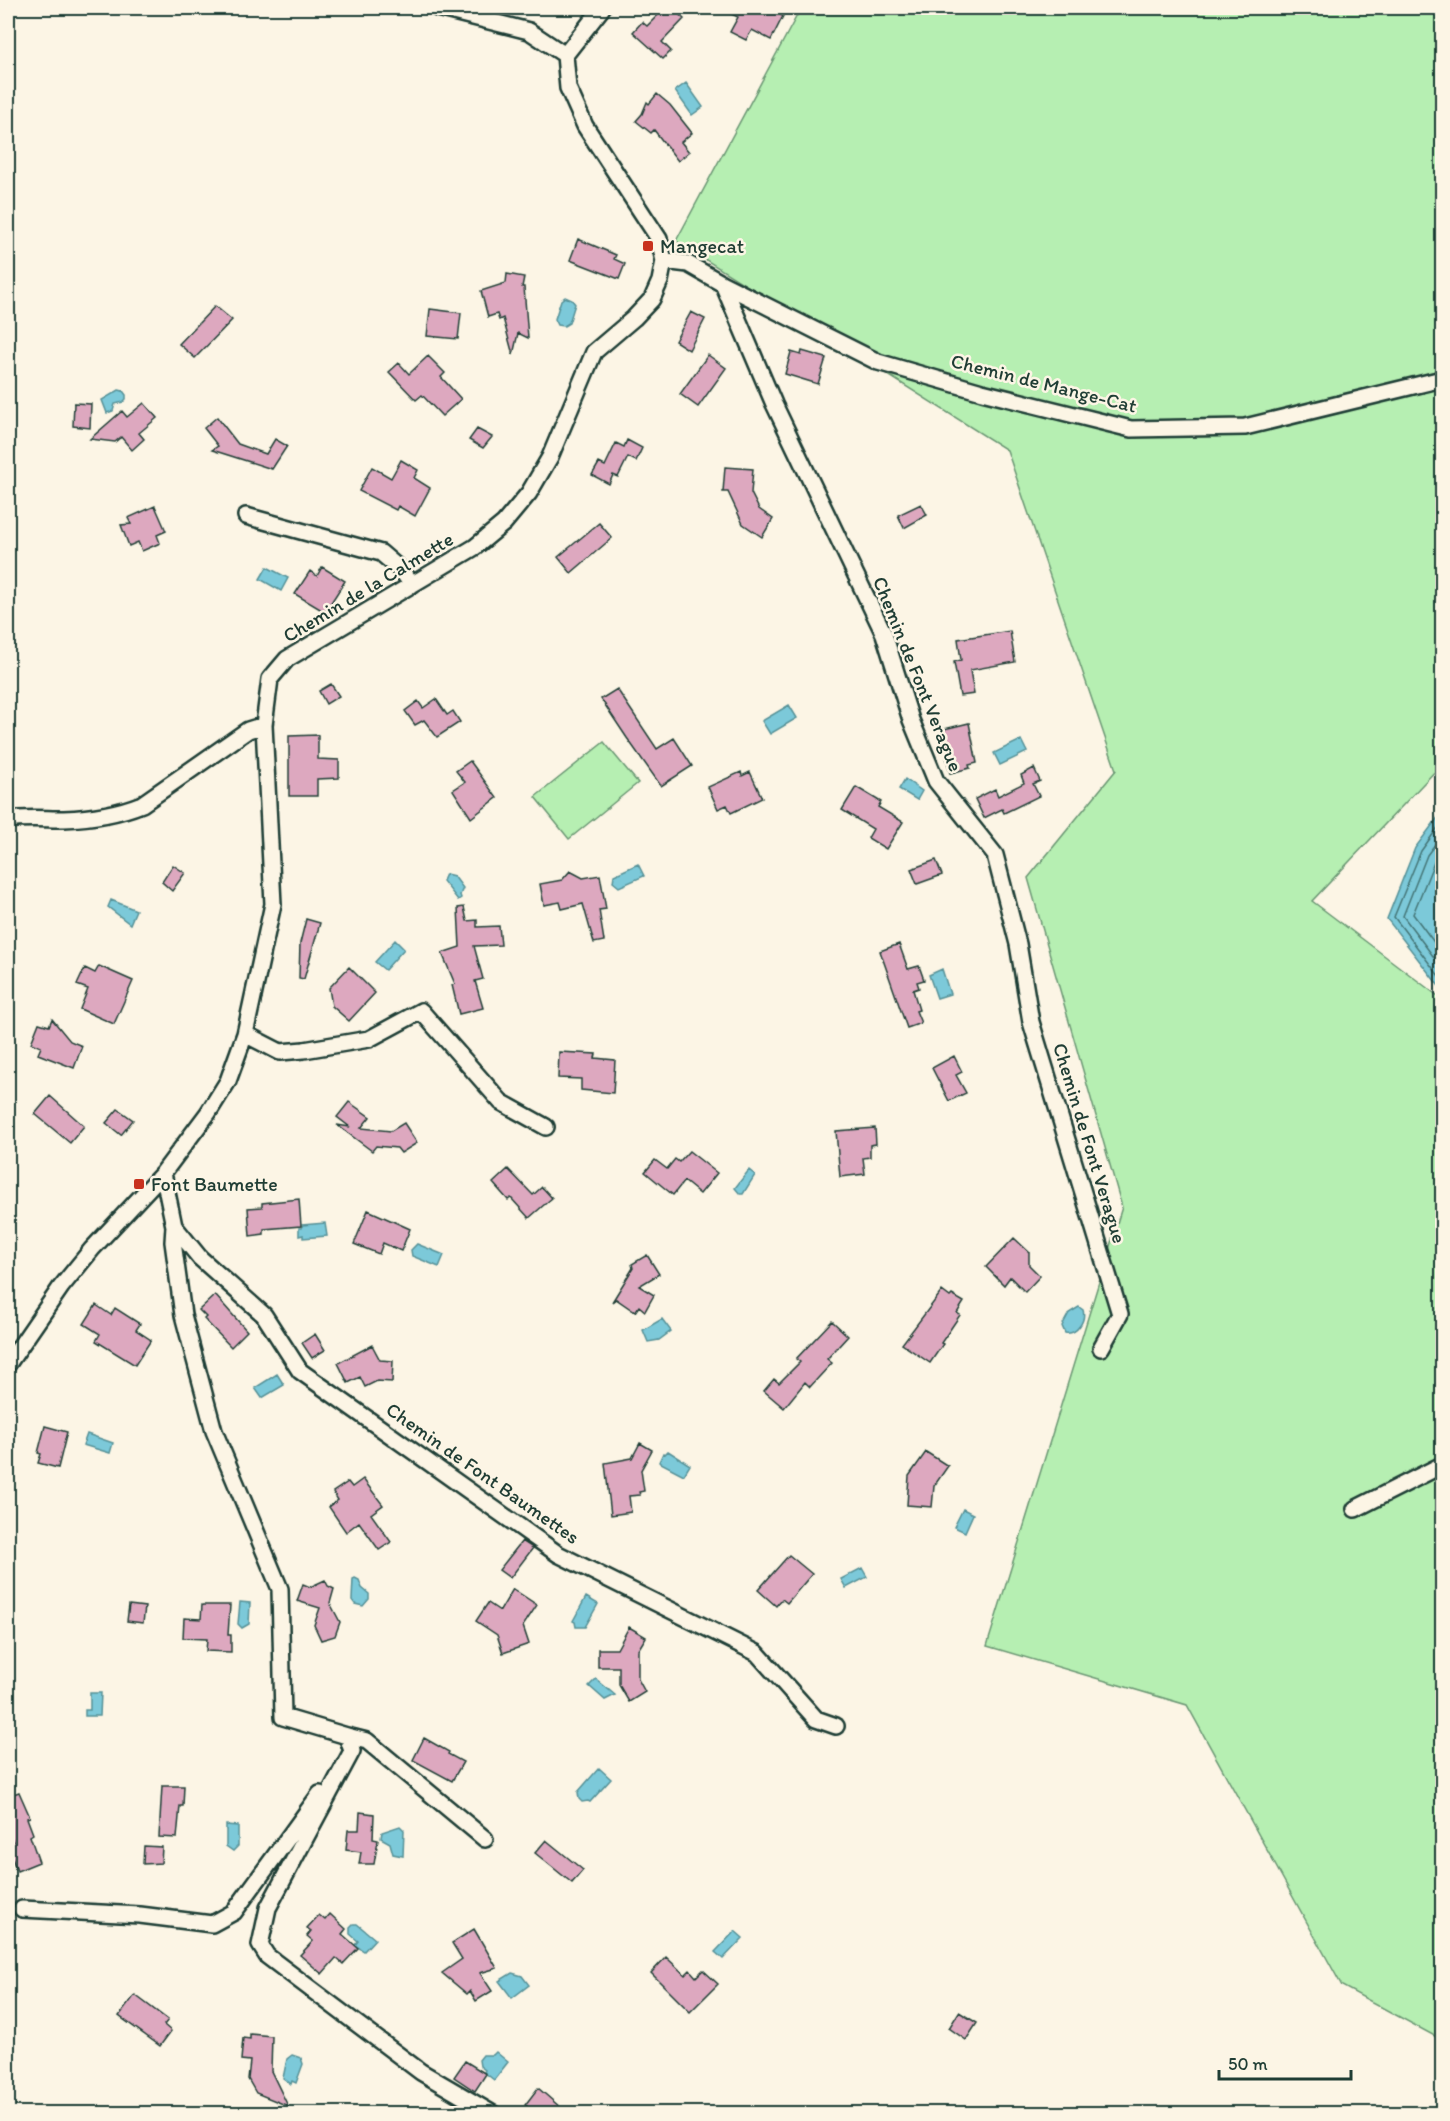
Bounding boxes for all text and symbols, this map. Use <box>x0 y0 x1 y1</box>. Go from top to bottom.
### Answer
place label: Mangecat <box>660 234 744 258</box>
marker: Mangecat <box>641 239 655 253</box>
street label: Chemin de Mange-Cat <box>949 348 1139 418</box>
street label: Chemin de la Calmette <box>278 527 458 647</box>
street label: Chemin de Font Verague <box>868 573 968 775</box>
street label: Chemin de Font Verague <box>1048 1040 1132 1246</box>
place label: Font Baumette <box>151 1172 278 1196</box>
marker: Font Baumette <box>132 1177 146 1191</box>
street label: Chemin de Font Baumettes <box>382 1397 584 1549</box>
scale bar <box>1219 2043 1351 2081</box>
text: 50 m <box>1228 2053 1268 2075</box>

